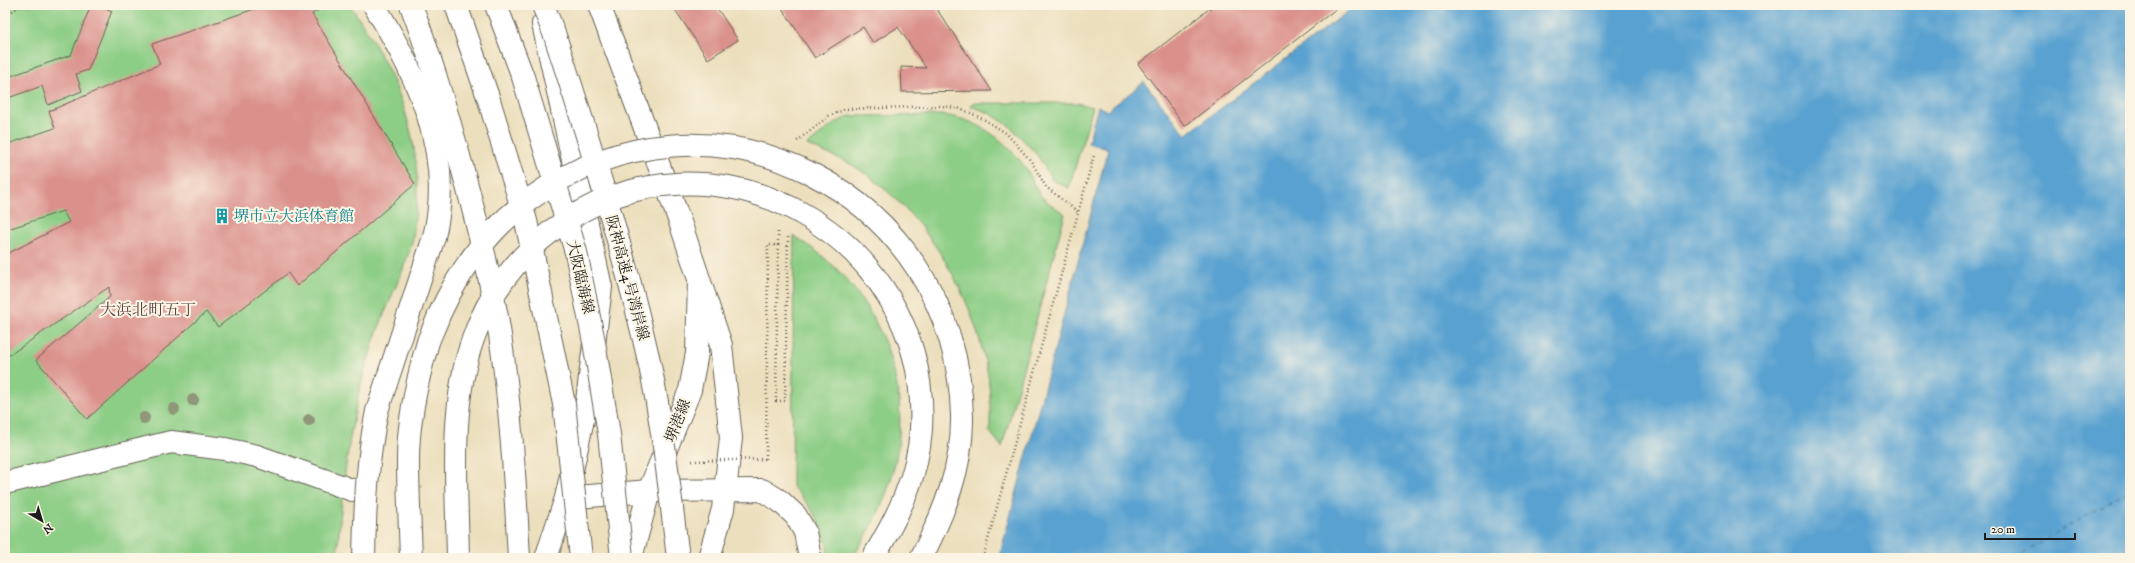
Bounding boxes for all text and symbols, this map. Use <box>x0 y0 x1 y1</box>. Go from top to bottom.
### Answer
building icon: 堺市立大浜体育館 <box>213 207 231 225</box>
place label: 堺市立大浜体育館 <box>234 207 354 226</box>
street label: 阪神高速4号湾岸線 <box>601 213 653 343</box>
street label: 大阪臨海線 <box>562 238 598 316</box>
district label: 大浜北町五丁 <box>100 300 196 320</box>
street label: 堺港線 <box>661 397 695 445</box>
north arrow <box>22 501 62 541</box>
scale bar <box>1985 515 2075 541</box>
text: N <box>40 520 55 536</box>
text: 20 m <box>1991 522 2015 537</box>

